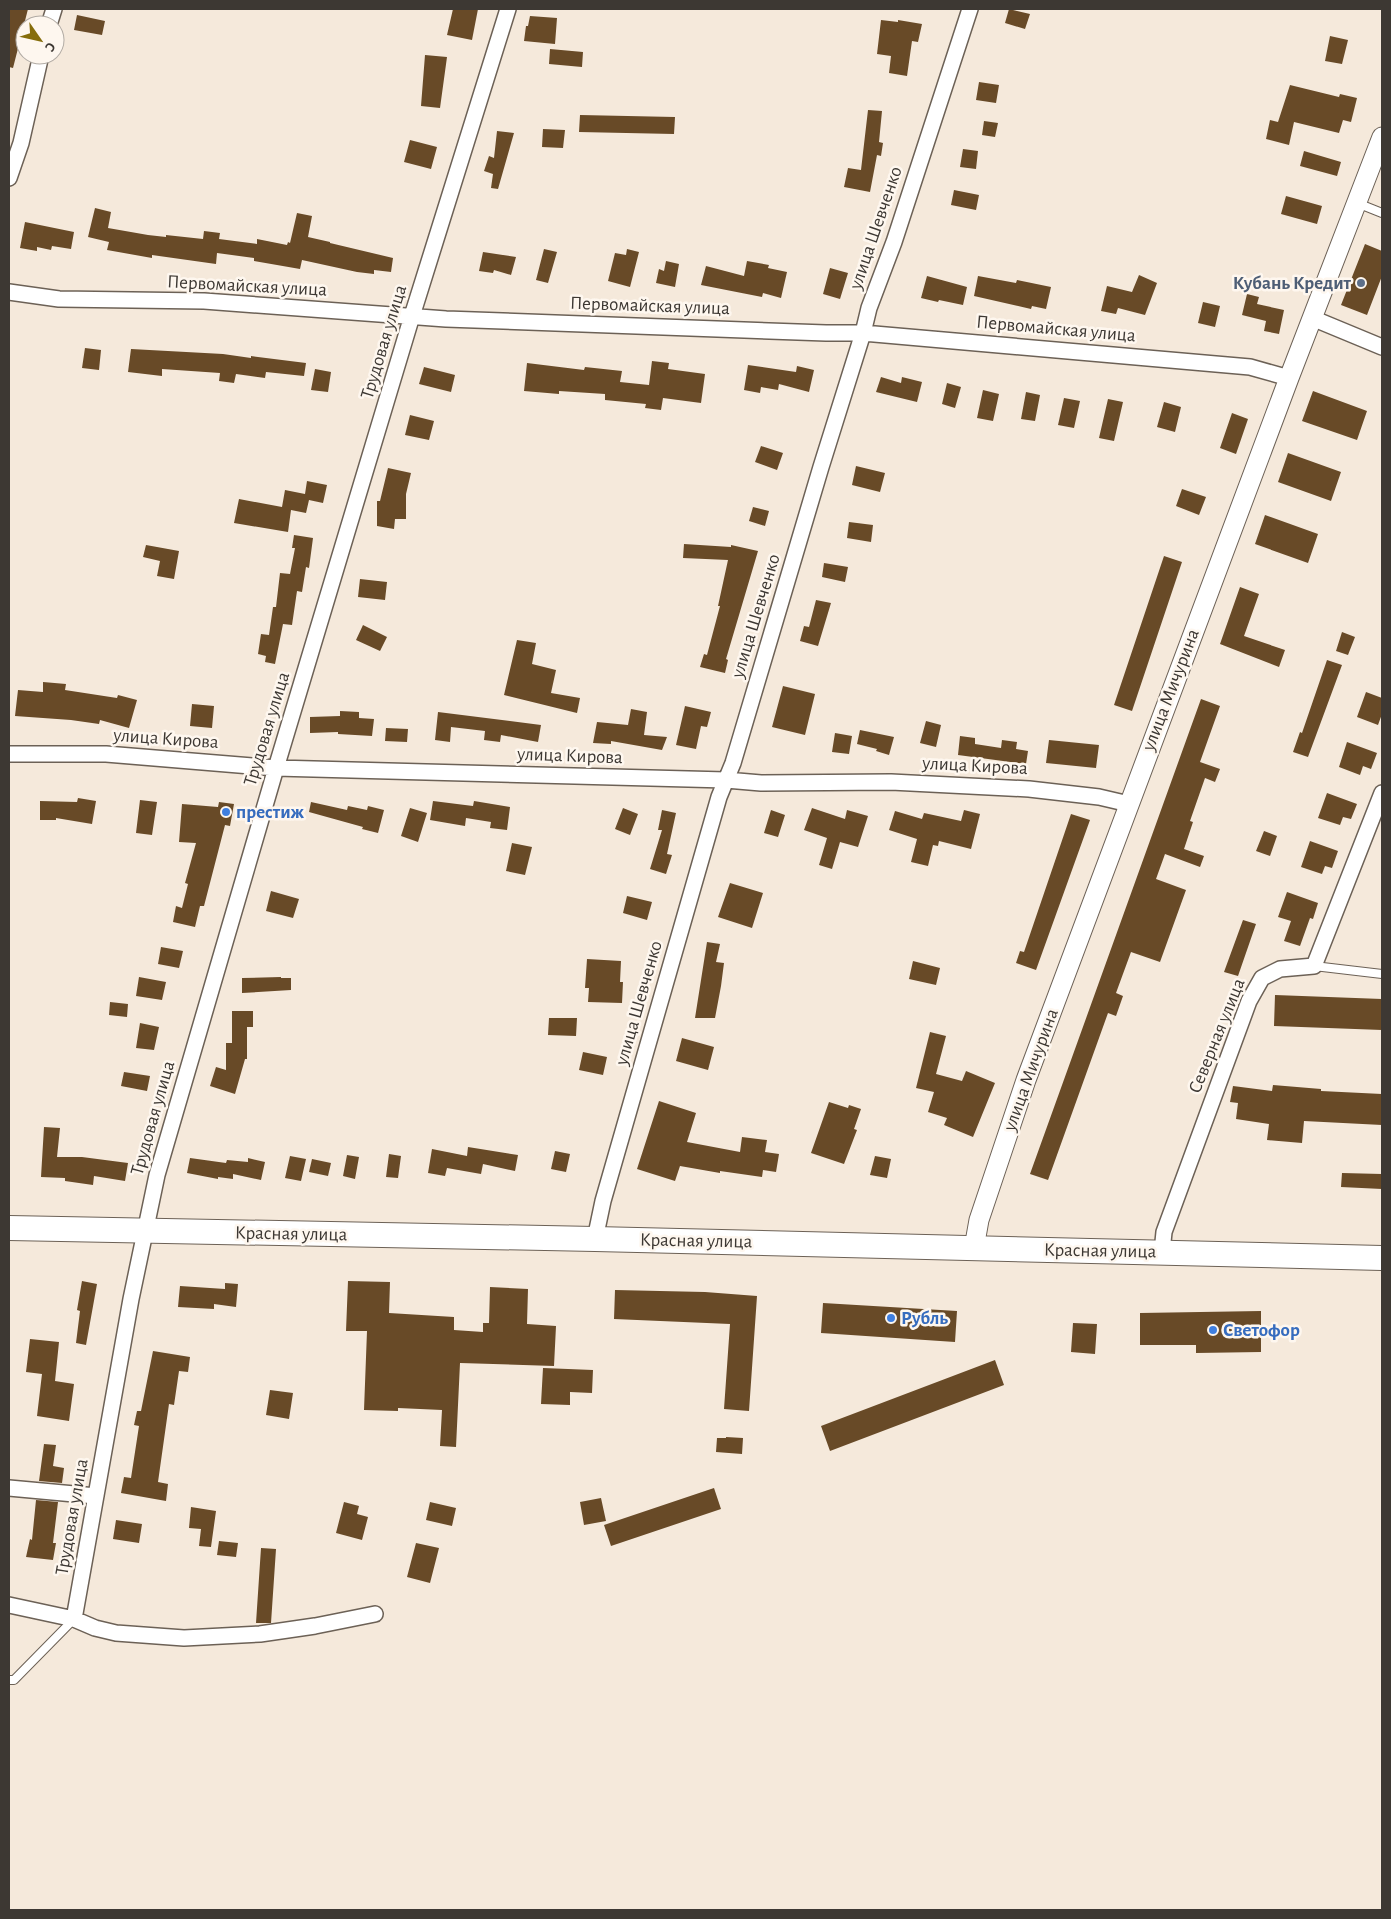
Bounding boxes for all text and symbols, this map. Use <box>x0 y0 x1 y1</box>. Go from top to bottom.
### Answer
north arrow <box>15 15 65 65</box>
text: С <box>42 40 58 54</box>
street label: улица Шевченко <box>846 164 906 293</box>
street label: Первомайская улица <box>167 272 328 300</box>
place label: Кубань Кредит <box>1233 274 1352 293</box>
marker: Кубань Кредит <box>1355 277 1367 289</box>
street label: Трудовая улица <box>358 283 410 401</box>
street label: Первомайская улица <box>570 294 731 318</box>
street label: Первомайская улица <box>975 313 1137 345</box>
street label: улица Шевченко <box>728 552 784 681</box>
street label: улица Мичурина <box>1139 626 1203 754</box>
street label: Трудовая улица <box>241 670 293 788</box>
street label: улица Кирова <box>112 726 220 752</box>
street label: улица Кирова <box>516 745 623 767</box>
street label: улица Кирова <box>921 754 1028 778</box>
place label: престиж <box>236 803 305 822</box>
marker: престиж <box>220 806 232 818</box>
street label: улица Шевченко <box>612 939 666 1068</box>
street label: Северная улица <box>1185 976 1249 1096</box>
street label: улица Мичурина <box>1000 1006 1062 1135</box>
street label: Трудовая улица <box>128 1058 178 1177</box>
street label: Красная улица <box>235 1224 348 1244</box>
street label: Красная улица <box>640 1231 753 1251</box>
street label: Красная улица <box>1044 1241 1157 1261</box>
place label: Рубль <box>901 1309 948 1328</box>
marker: Рубль <box>885 1312 897 1324</box>
place label: Светофор <box>1223 1321 1300 1340</box>
marker: Светофор <box>1207 1324 1219 1336</box>
street label: Трудовая улица <box>52 1457 92 1577</box>

